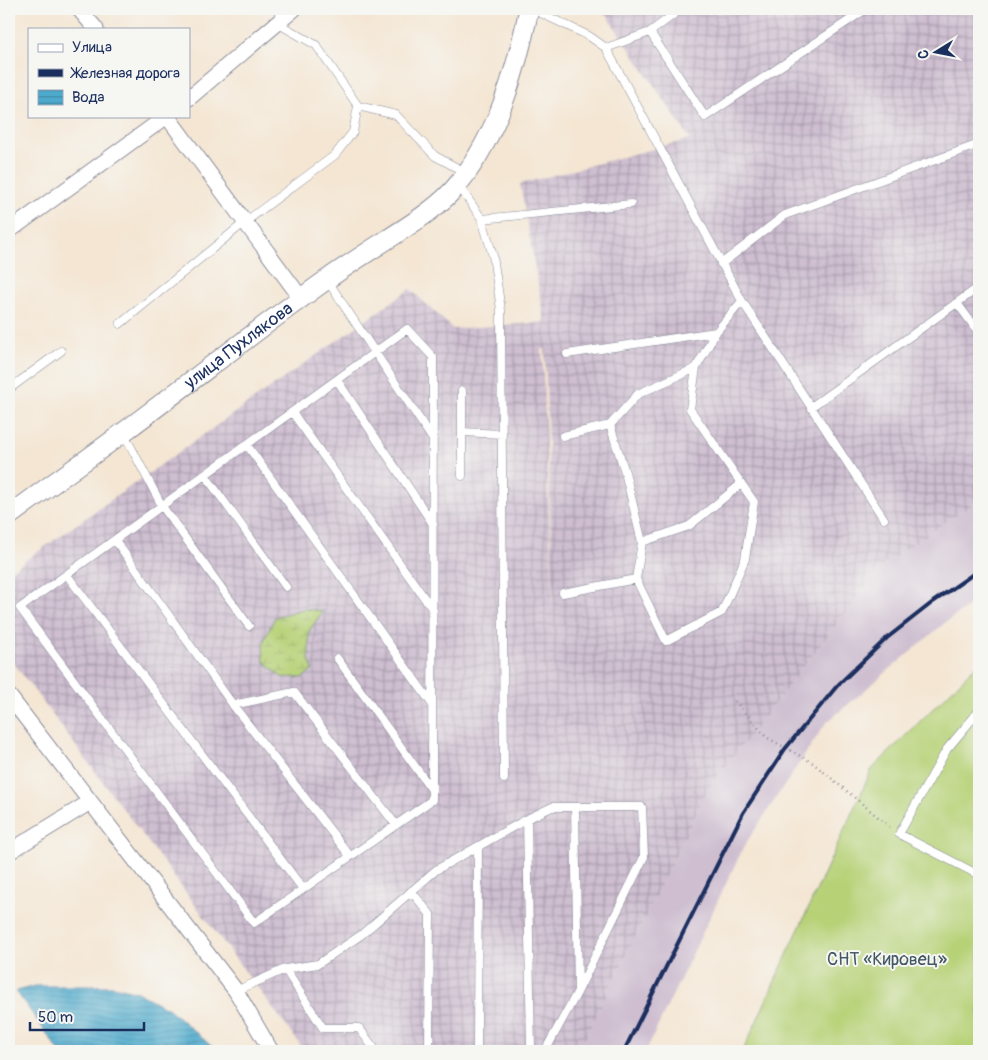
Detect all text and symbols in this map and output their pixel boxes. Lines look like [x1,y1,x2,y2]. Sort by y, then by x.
legend [28,28,190,118]
north arrow [910,28,960,78]
text: Улица [72,38,112,57]
text: С [915,48,933,60]
text: Железная дорога [70,64,180,83]
text: Вода [72,88,105,107]
street label: улица Пухлякова [179,297,298,395]
park label: СНТ «Кировец» [827,948,947,971]
scale bar [30,1000,144,1032]
text: 50 m [38,1008,73,1027]

